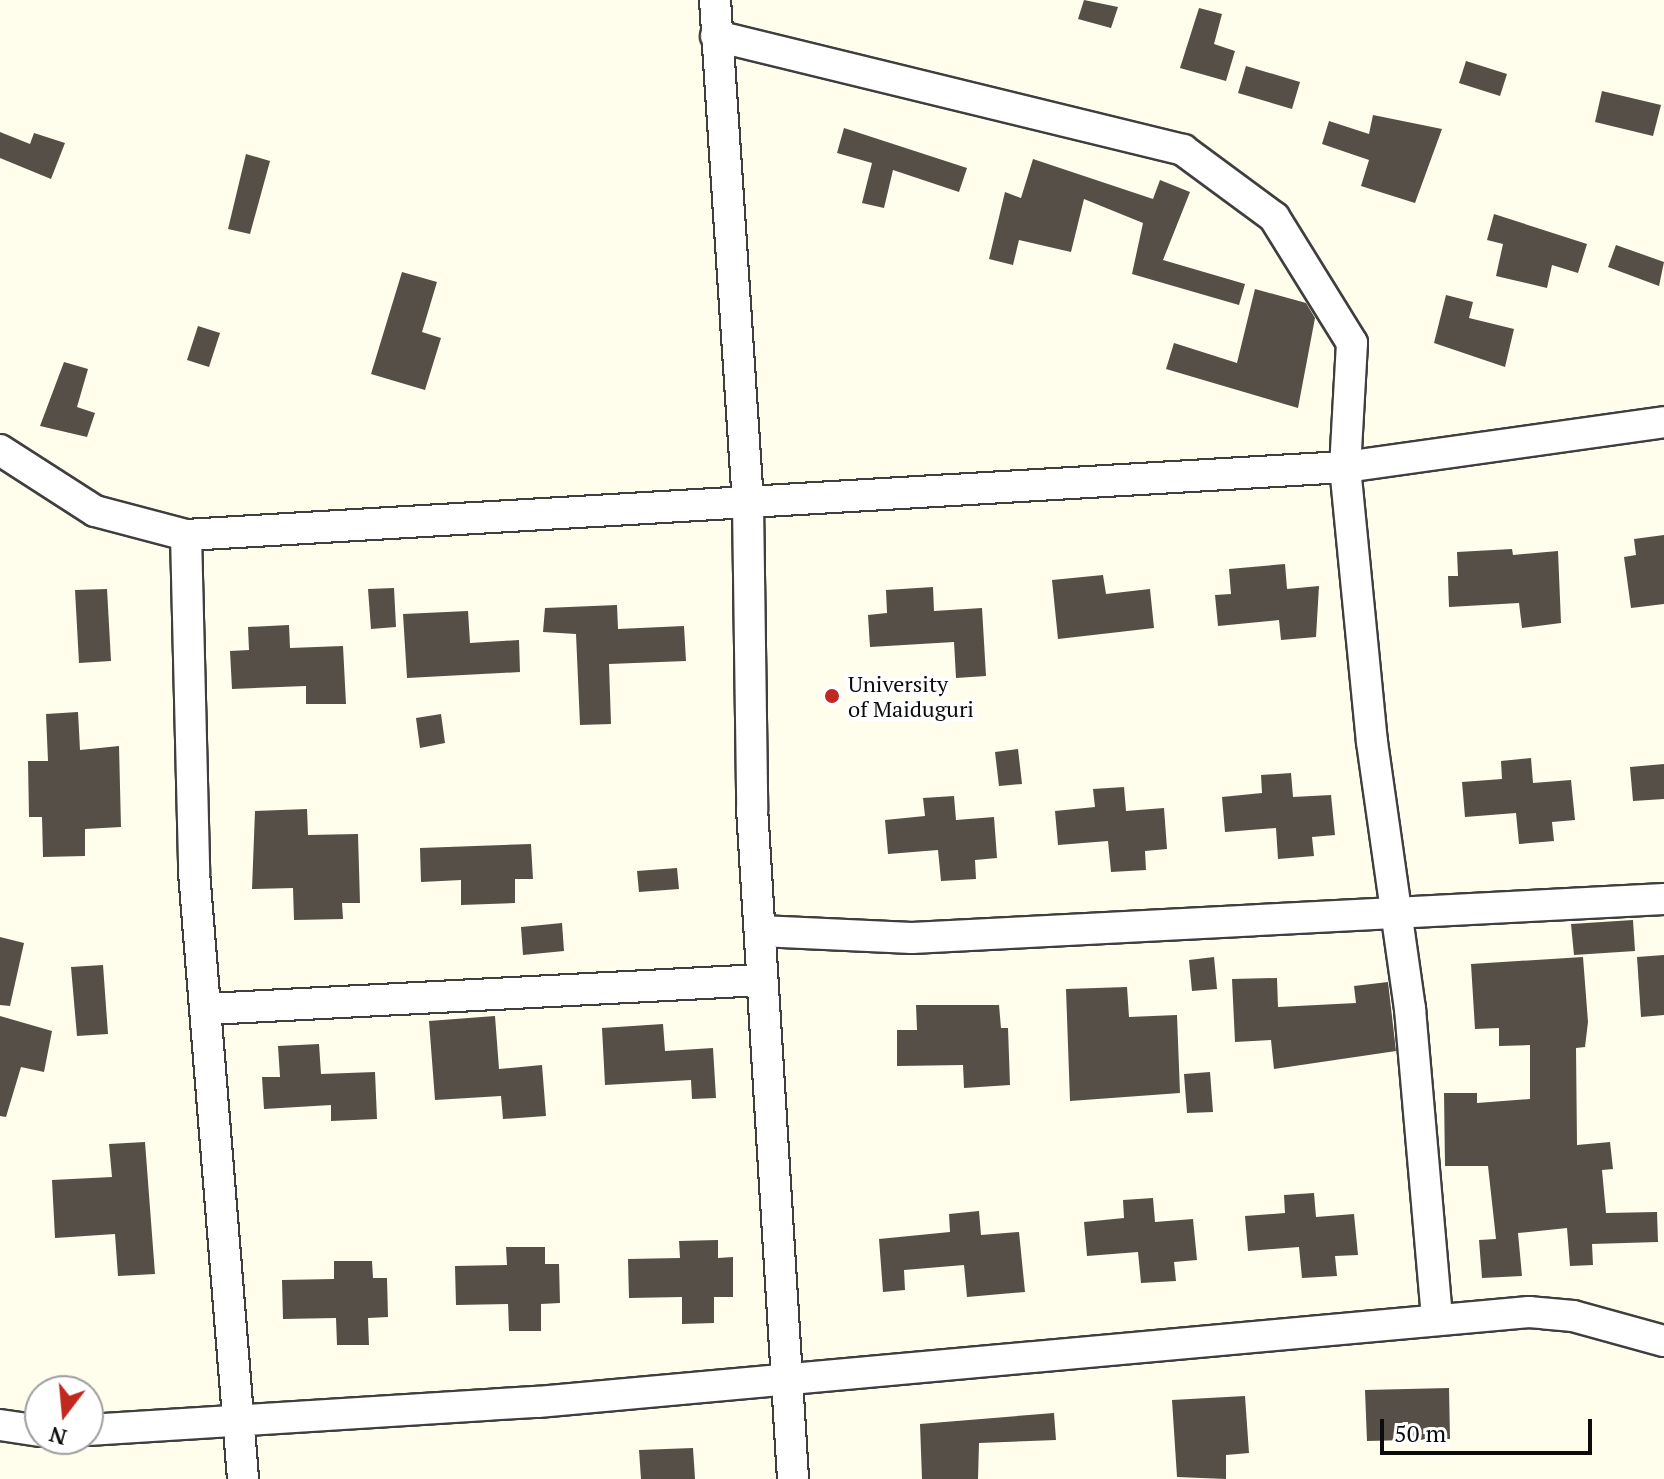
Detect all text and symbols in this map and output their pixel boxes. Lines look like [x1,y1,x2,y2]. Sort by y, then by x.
place label: University of Maiduguri [848,670,974,722]
marker: University of Maiduguri [823,687,841,705]
north arrow [24,1375,104,1455]
scale bar [1384,1403,1596,1453]
text: 50 m [1394,1417,1446,1449]
text: N [46,1420,70,1453]

